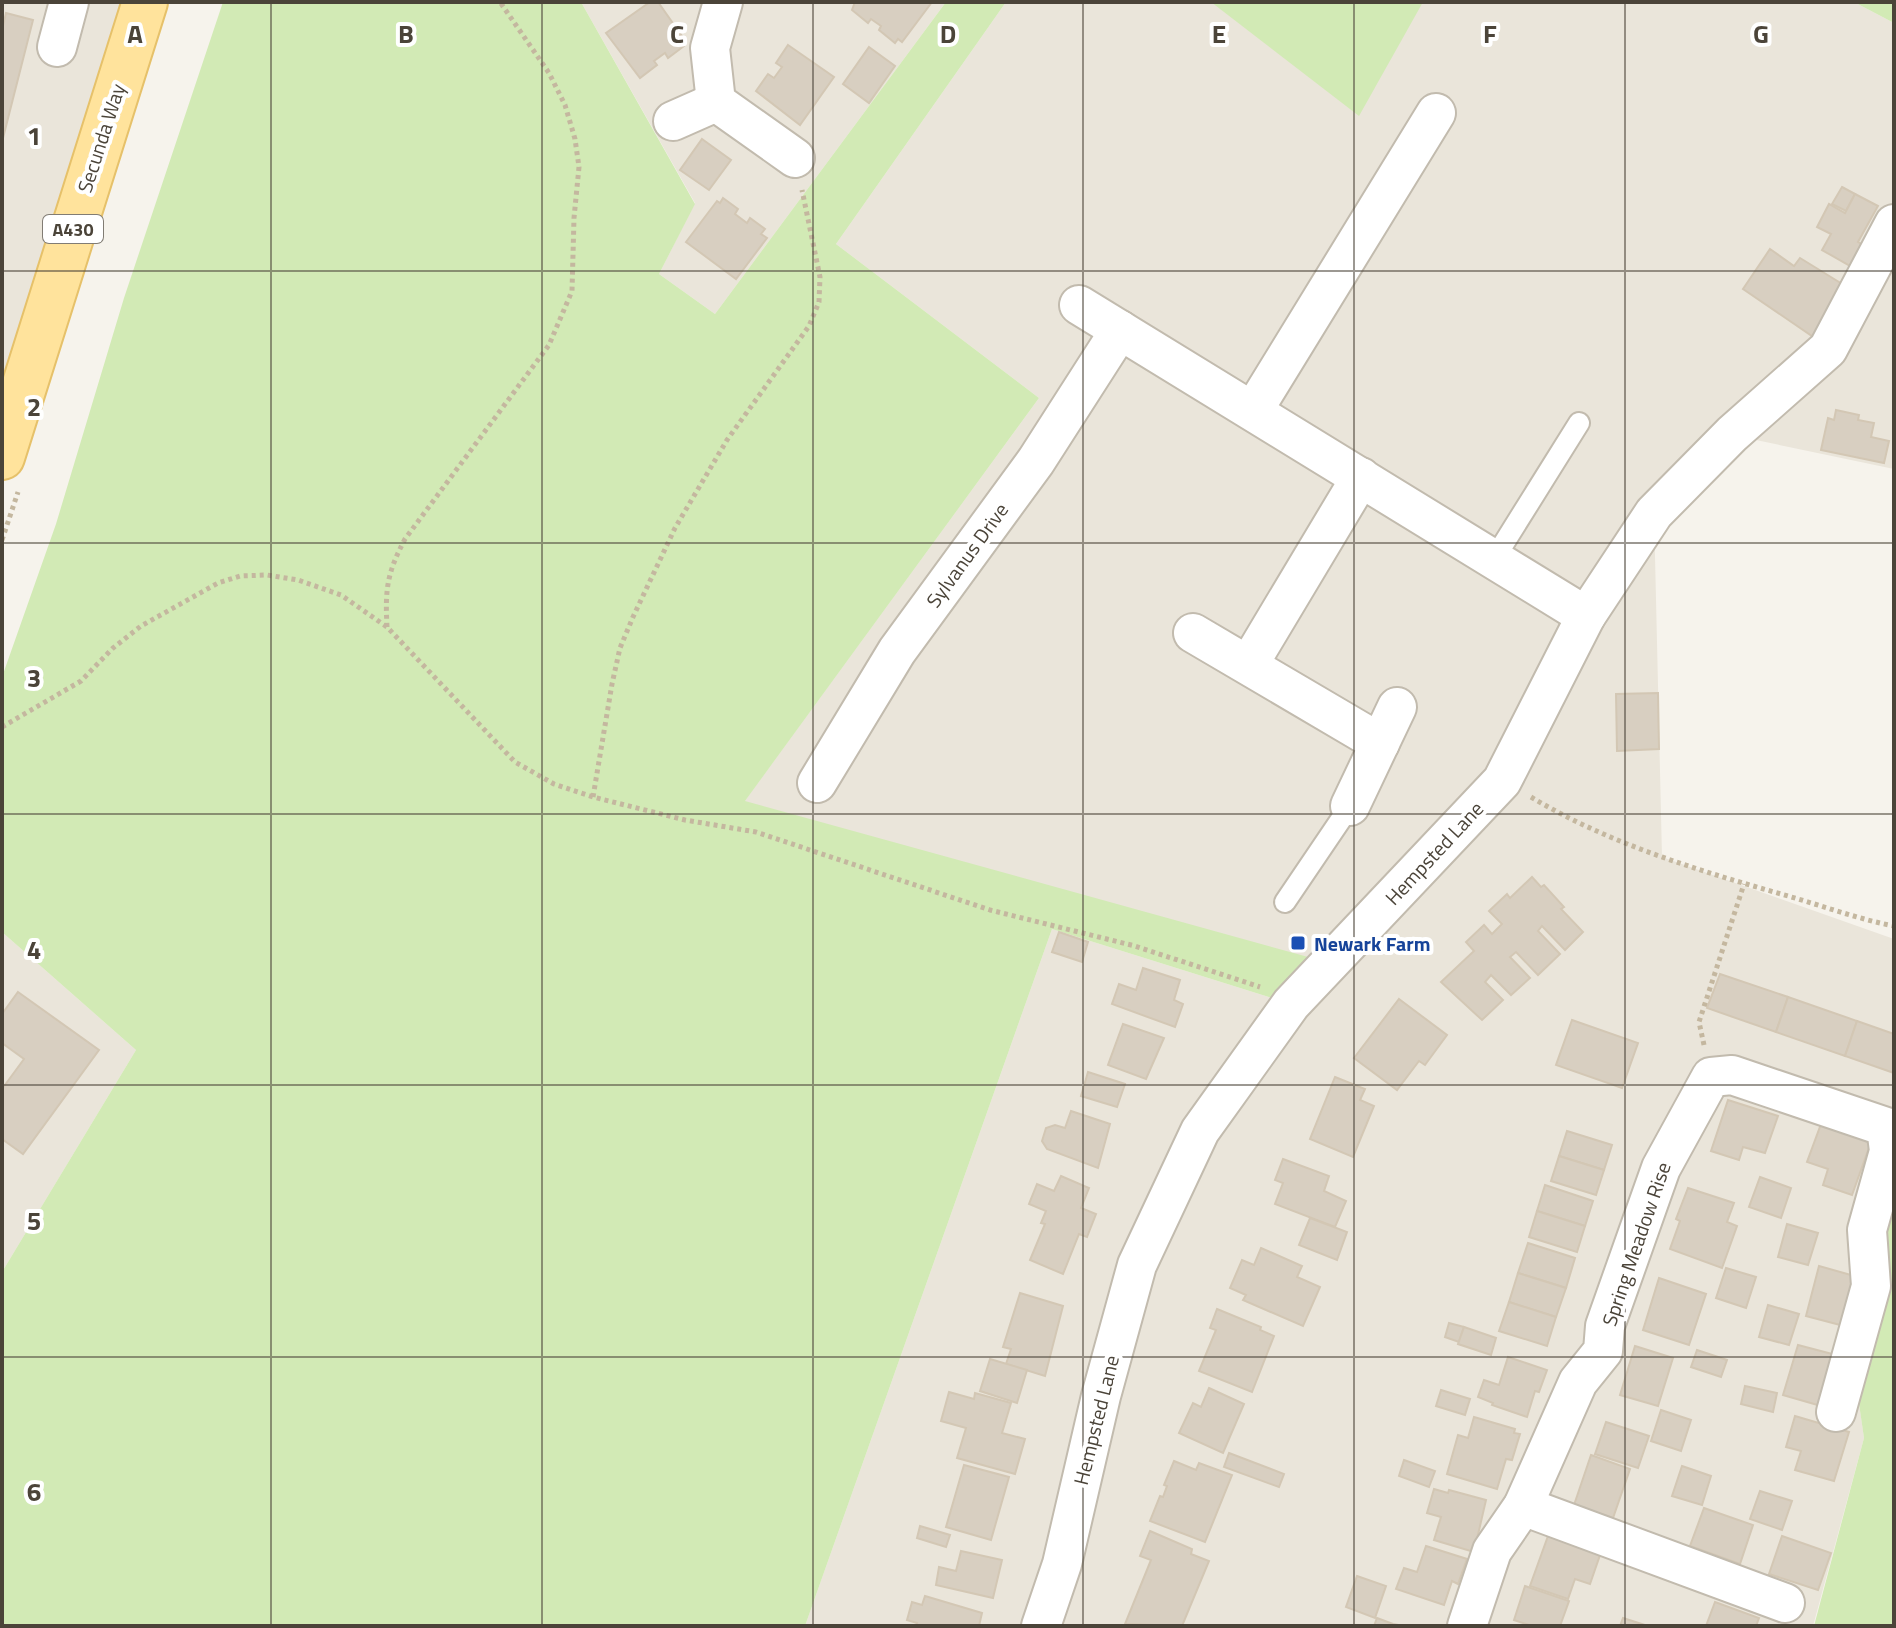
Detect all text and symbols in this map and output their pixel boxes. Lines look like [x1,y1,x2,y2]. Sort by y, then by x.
text: A [127,14,143,53]
text: B [398,14,414,53]
text: C [670,14,684,53]
text: D [940,14,956,53]
text: E [1212,14,1226,53]
text: F [1483,14,1497,53]
text: G [1753,14,1769,53]
street label: Secunda Way [69,79,133,197]
text: 1 [27,116,41,155]
road number: A430 [43,215,103,243]
text: 2 [27,387,41,426]
street label: Sylvanus Drive [918,496,1016,614]
text: 3 [27,658,41,697]
street label: Hempsted Lane [1377,794,1491,912]
place label: Newark Farm [1314,928,1430,959]
text: 4 [27,930,41,969]
marker: Newark Farm [1289,934,1307,952]
street label: Spring Meadow Rise [1593,1158,1679,1330]
text: 5 [27,1201,41,1240]
street label: Hempsted Lane [1065,1352,1127,1488]
text: 6 [27,1472,41,1511]

